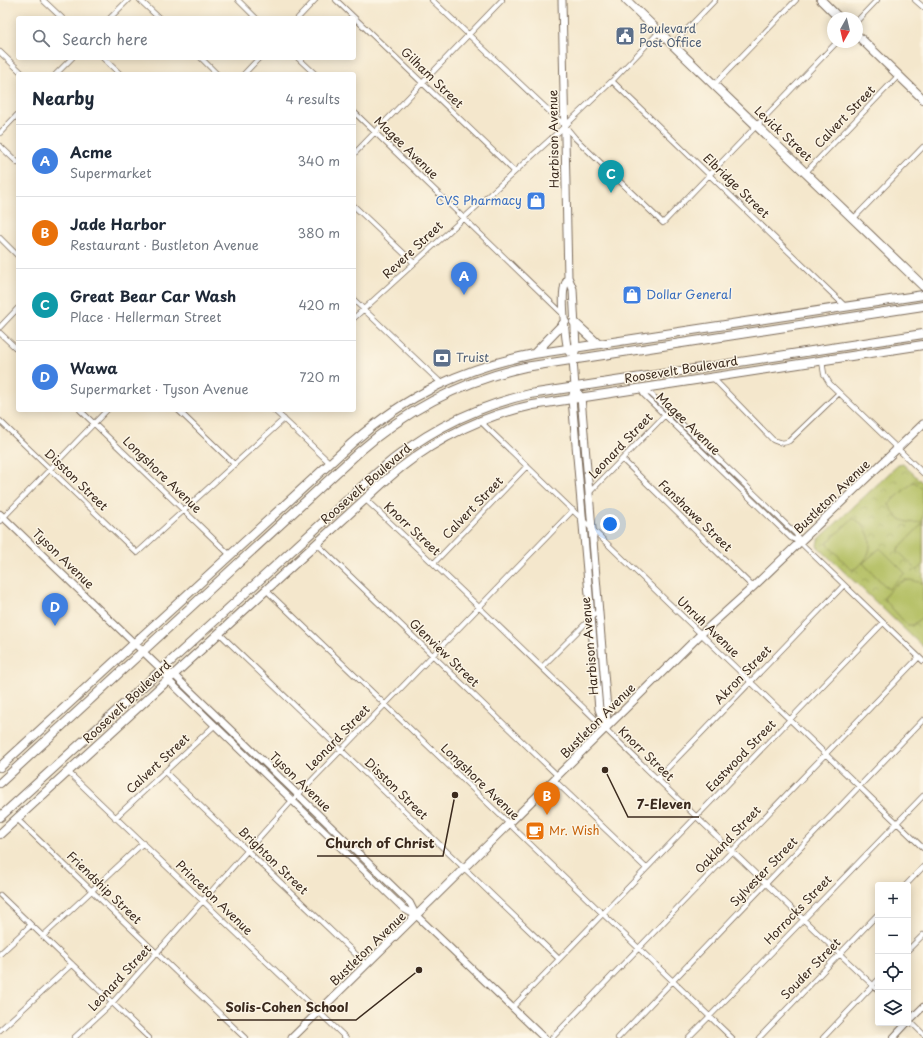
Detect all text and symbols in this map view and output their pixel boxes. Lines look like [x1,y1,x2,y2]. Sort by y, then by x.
north arrow [827,12,863,48]
search box [16,16,356,60]
place label: Boulevard Post Office [639,19,702,51]
public building icon: Boulevard Post Office [614,25,636,47]
icon: search [30,27,52,49]
text: Search here [62,27,148,50]
street label: Gilham Street [397,43,468,112]
street label: Calvert Street [810,81,879,152]
text: Nearby [32,85,94,111]
text: 4 results [286,89,340,108]
street label: Harbison Avenue [543,89,563,188]
street label: Levick Street [751,102,817,165]
street label: Magee Avenue [371,112,443,183]
text: Acme [70,140,112,163]
street label: Elbridge Street [699,149,774,222]
text: A [40,151,50,170]
text: 340 m [297,151,340,170]
pin: C [598,160,624,193]
text: Supermarket [70,163,152,182]
shop icon: CVS Pharmacy [525,190,547,212]
place label: CVS Pharmacy [435,191,522,209]
text: Jade Harbor [70,212,166,235]
street label: Revere Street [378,216,447,282]
text: B [41,223,49,242]
text: 380 m [297,223,340,242]
text: Restaurant · Bustleton Avenue [70,235,259,254]
pin: A [451,262,477,295]
text: Great Bear Car Wash [70,284,236,307]
shop icon: Dollar General [621,284,643,306]
place label: Dollar General [646,285,732,303]
text: C [40,295,50,314]
text: 420 m [298,295,340,314]
text: Place · Hellerman Street [70,307,221,326]
bank icon: Truist [431,347,453,369]
place label: Truist [456,348,489,366]
street label: Roosevelt Boulevard [623,351,740,387]
text: Wawa [70,356,118,379]
text: D [40,367,50,386]
text: 720 m [300,367,340,386]
text: Supermarket · Tyson Avenue [70,379,249,398]
street label: Magee Avenue [653,388,725,459]
street label: Leonard Street [584,408,657,482]
street label: Longshore Avenue [119,432,206,517]
street label: Roosevelt Boulevard [316,438,415,528]
street label: Disston Street [41,444,113,514]
street label: Bustleton Avenue [789,455,874,537]
street label: Calvert Street [438,472,507,543]
street label: Fanshawe Street [655,475,737,555]
street label: Knorr Street [380,497,445,559]
your location [600,514,620,534]
street label: Tyson Avenue [29,524,99,593]
street label: Unruh Avenue [673,592,744,661]
pin: D [42,593,68,626]
street label: Harbison Avenue [576,596,602,696]
street label: Glenview Street [406,614,484,691]
street label: Akron Street [710,641,775,708]
street label: Roosevelt Boulevard [78,655,175,747]
street label: Bustleton Avenue [556,678,639,762]
street label: Leonard Street [301,700,374,774]
street label: Eastwood Street [701,715,779,795]
street label: Knorr Street [615,722,679,785]
street label: Calvert Street [122,729,193,797]
street label: Longshore Avenue [437,739,524,824]
street label: Tyson Avenue [266,747,336,816]
street label: Disston Street [361,753,433,823]
pin: B [534,782,560,815]
callout: 7-Eleven [628,792,699,817]
text: 7-Eleven [637,794,691,813]
street label: Oakland Street [690,801,765,877]
cafe icon: Mr. Wish [524,820,546,842]
place label: Mr. Wish [549,821,600,839]
street label: Brighton Street [235,822,313,898]
callout: Church of Christ [317,831,443,856]
street label: Sylvester Street [725,832,801,910]
text: Church of Christ [325,833,435,852]
street label: Friendship Street [63,847,146,928]
street label: Princeton Avenue [172,856,257,939]
street label: Horrocks Street [759,870,836,948]
map controls [875,882,911,1026]
button: + [875,882,911,918]
street label: Bustleton Avenue [325,907,410,989]
button: − [875,918,911,954]
street label: Souder Street [776,933,844,1003]
street label: Leonard Street [83,940,155,1015]
button: locate [875,954,911,990]
button: layers [875,990,911,1026]
callout: Solis-Cohen School [217,995,356,1020]
text: Solis-Cohen School [225,997,349,1016]

